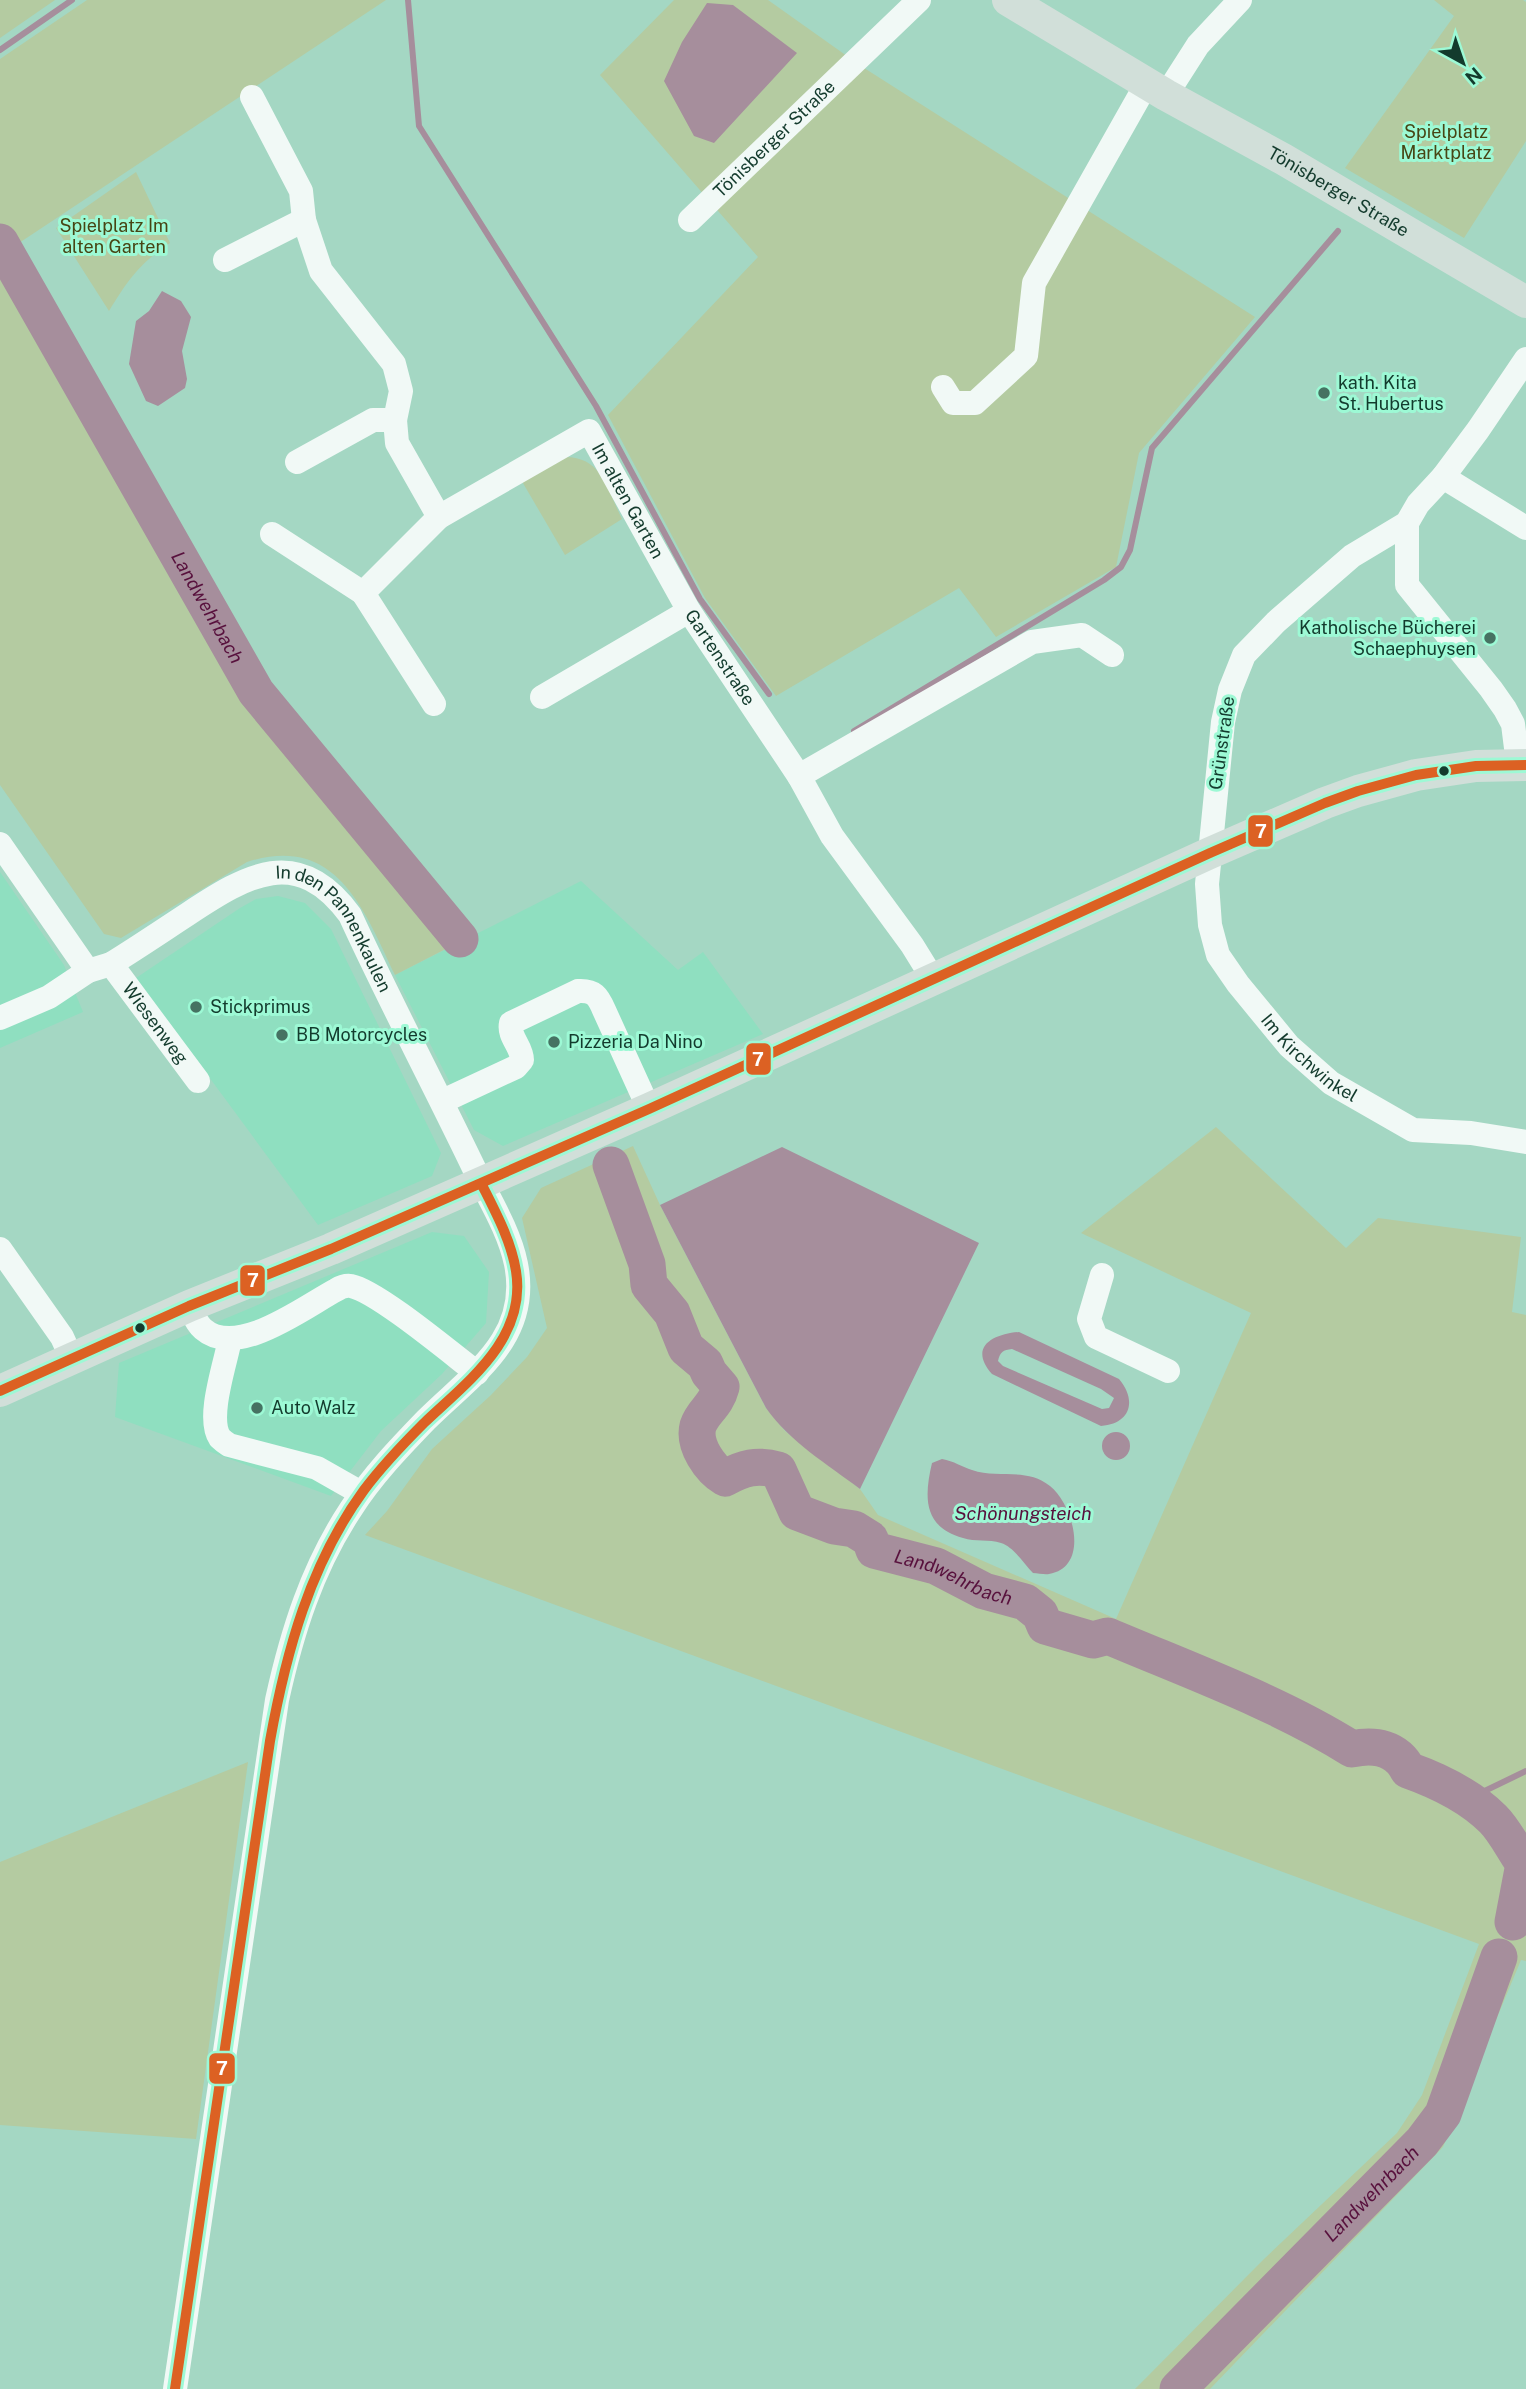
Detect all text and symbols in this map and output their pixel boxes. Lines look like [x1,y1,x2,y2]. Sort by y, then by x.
north arrow [1428,28,1498,98]
text: N [1461,63,1487,89]
street label: Tönisberger Straße [709,76,839,202]
park label: Spielplatz Marktplatz [1401,121,1492,163]
street label: Tönisberger Straße [1264,142,1413,241]
park label: Spielplatz Im alten Garten [59,215,169,257]
place label: kath. Kita St. Hubertus [1338,372,1444,414]
marker: kath. Kita St. Hubertus [1316,385,1332,401]
street label: Im alten Garten [588,439,669,562]
water label: Landwehrbach [167,547,248,667]
street label: Gartenstraße [681,605,760,709]
place label: Katholische Bücherei Schaephuysen [1299,617,1476,659]
marker: Katholische Bücherei Schaephuysen [1482,630,1498,646]
street label: Grünstraße [1205,695,1238,791]
unlabelled marker [1437,764,1451,778]
line badge: 7 [1247,814,1274,848]
text: 7 [1255,820,1267,842]
street label: In den Pannenkaulen [275,861,396,995]
street label: Wiesenweg [118,978,193,1068]
place label: Stickprimus [210,996,310,1017]
marker: Stickprimus [188,999,204,1015]
street label: Im Kirchwinkel [1257,1010,1361,1106]
place label: BB Motorcycles [296,1024,427,1045]
marker: BB Motorcycles [274,1027,290,1043]
place label: Pizzeria Da Nino [568,1031,703,1052]
marker: Pizzeria Da Nino [546,1034,562,1050]
line badge: 7 [745,1042,772,1076]
text: 7 [752,1048,764,1070]
line badge: 7 [239,1264,266,1297]
text: 7 [247,1269,259,1291]
unlabelled marker [133,1321,147,1335]
place label: Auto Walz [271,1397,355,1418]
marker: Auto Walz [249,1400,265,1416]
water label: Schönungsteich [954,1502,1092,1524]
water label: Landwehrbach [892,1545,1015,1609]
line badge: 7 [208,2052,236,2085]
text: 7 [216,2057,228,2079]
water label: Landwehrbach [1319,2141,1423,2246]

